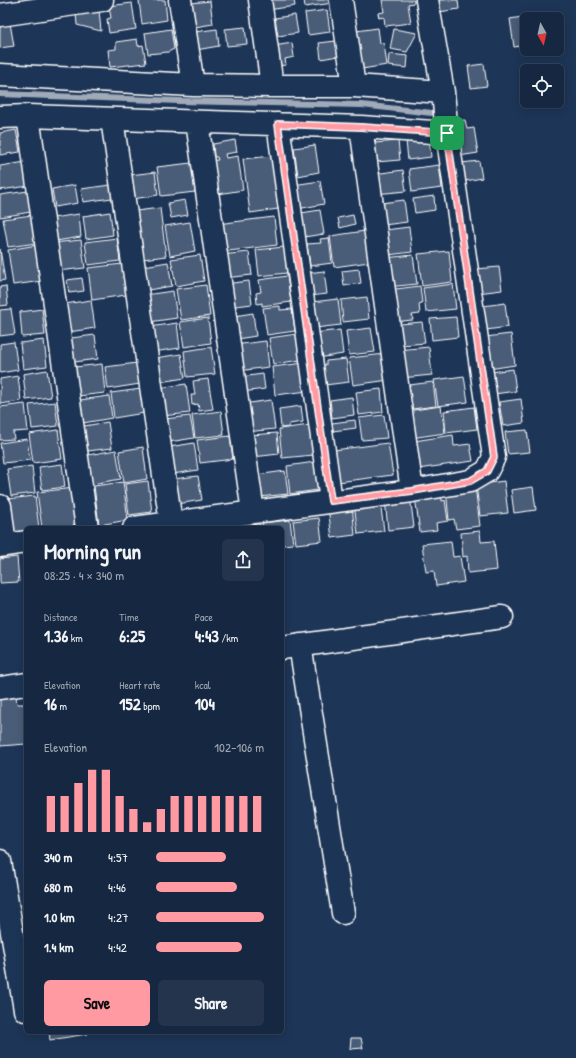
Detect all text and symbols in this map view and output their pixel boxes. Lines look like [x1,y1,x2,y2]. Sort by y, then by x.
north arrow [520,12,564,56]
map controls [520,12,564,108]
button: locate [520,64,564,108]
pin [430,116,464,150]
icon: arrive [436,122,458,144]
text: Morning run [44,536,141,566]
button: share [222,539,264,581]
text: 08:25 · 4 × 340 m [44,566,124,584]
text: Distance [44,610,78,624]
text: Time [119,610,139,624]
text: Pace [195,610,213,624]
text: 1.36 [44,624,68,647]
text: 6:25 [119,624,145,647]
text: 4:43 [195,624,219,647]
text: km [68,631,83,645]
text: /km [219,631,238,645]
text: Elevation [44,678,81,692]
text: Heart rate [119,678,160,692]
text: kcal [195,678,211,692]
text: 16 [44,692,57,715]
text: 152 [119,692,141,715]
text: 104 [195,692,215,715]
text: m [57,699,67,713]
text: bpm [141,699,160,713]
text: Elevation [44,738,87,756]
text: 102–106 m [214,738,264,756]
text: 340 m [44,848,72,866]
text: 4:57 [108,848,128,866]
text: 680 m [44,878,72,896]
text: 4:46 [108,878,126,896]
text: 1.0 km [44,908,75,926]
text: 4:27 [108,908,128,926]
text: 1.4 km [44,938,74,956]
text: 4:42 [108,938,127,956]
button: Save [44,980,150,1026]
button: Share [158,980,264,1026]

